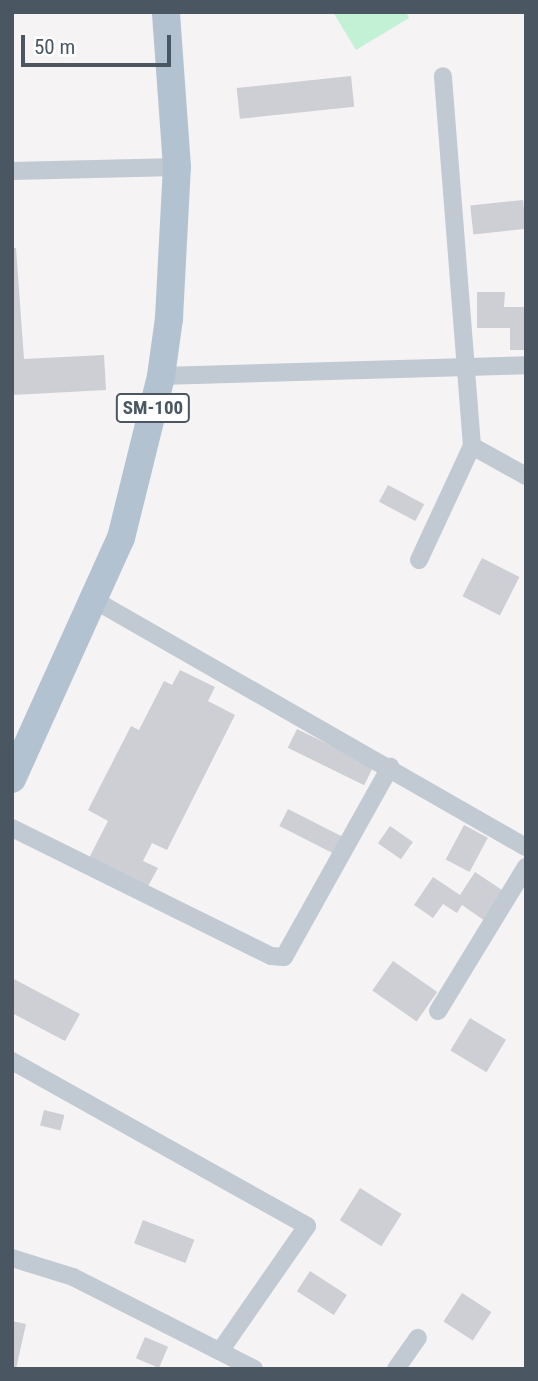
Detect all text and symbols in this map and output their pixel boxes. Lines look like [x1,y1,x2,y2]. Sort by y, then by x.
scale bar [24,21,175,65]
text: 50 m [34,35,75,59]
road number: SM-100 [114,392,192,424]

